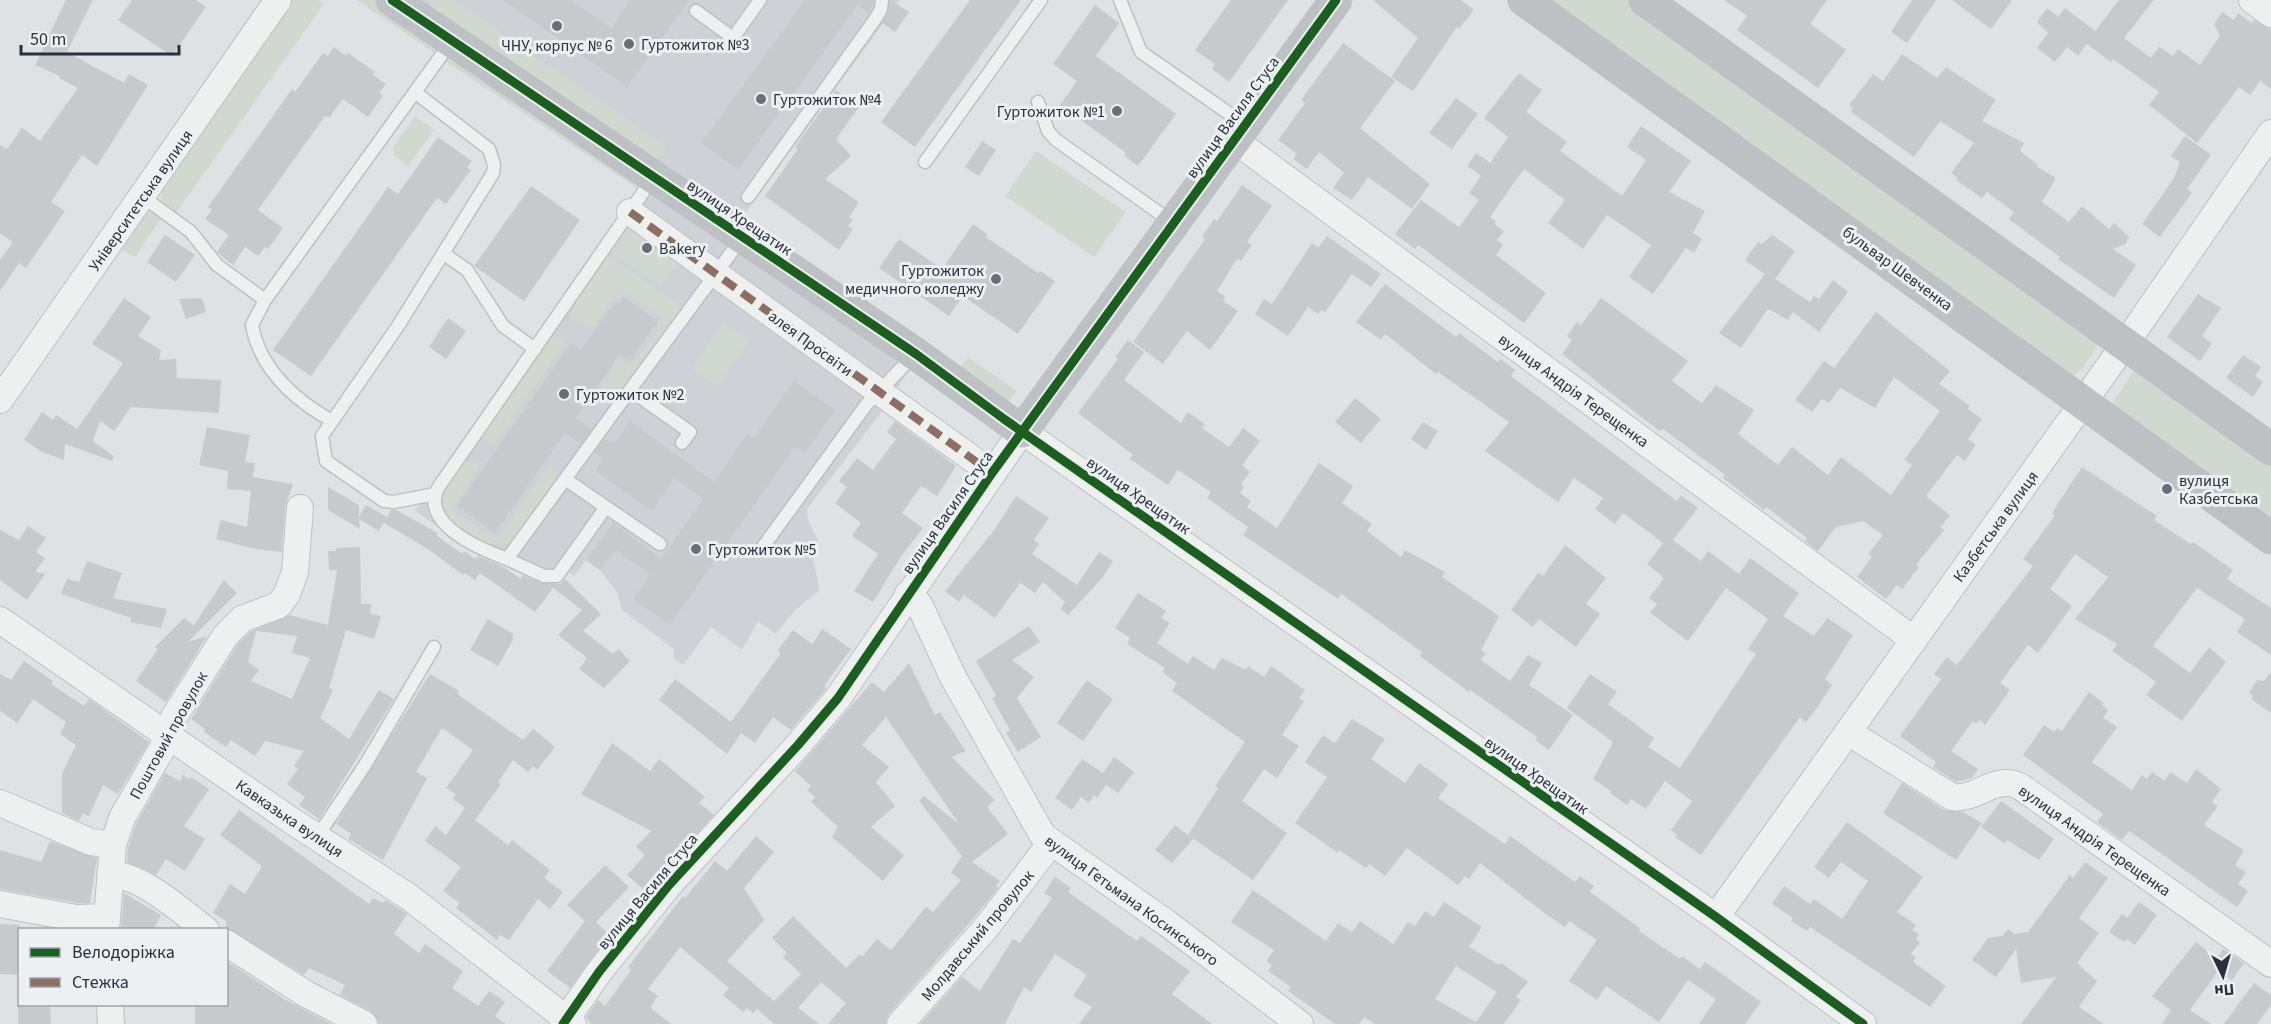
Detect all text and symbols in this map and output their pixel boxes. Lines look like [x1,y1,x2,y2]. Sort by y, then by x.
scale bar [21,18,178,56]
marker: ЧНУ, корпус № 6 [550,19,564,33]
text: 50 m [30,27,66,52]
place label: Гуртожиток №3 [641,34,749,56]
place label: ЧНУ, корпус № 6 [501,35,613,57]
marker: Гуртожиток №3 [622,37,636,51]
street label: вулиця Василя Стуса [1181,52,1285,183]
place label: Гуртожиток №4 [773,89,881,111]
marker: Гуртожиток №4 [754,92,768,106]
place label: Гуртожиток №1 [997,101,1105,123]
marker: Гуртожиток №1 [1110,104,1124,118]
street label: Університетська вулиця [84,125,198,276]
street label: вулиця Хрещатик [682,174,797,261]
street label: бульвар Шевченка [1838,221,1957,316]
place label: Bakery [659,238,706,260]
marker: Bakery [640,241,654,255]
place label: Гуртожиток медичного коледжу [845,260,985,300]
marker: Гуртожиток медичного коледжу [989,272,1003,286]
street label: алея Просвіти [764,306,857,382]
street label: вулиця Андрія Терещенка [1494,329,1653,453]
place label: Гуртожиток №2 [576,384,684,406]
marker: Гуртожиток №2 [557,387,571,401]
street label: вулиця Василя Стуса [897,447,999,579]
street label: вулиця Хрещатик [1082,452,1195,540]
street label: Казбетська вулиця [1948,466,2044,587]
place label: вулиця Казбетська [2179,470,2258,510]
marker: вулиця Казбетська [2160,482,2174,496]
place label: Гуртожиток №5 [708,539,816,561]
marker: Гуртожиток №5 [689,542,703,556]
street label: Поштовий провулок [125,667,213,803]
street label: вулиця Хрещатик [1480,732,1593,820]
street label: Кавказька вулиця [231,775,348,863]
street label: вулиця Андрія Терещенка [2014,780,2175,902]
street label: вулиця Василя Стуса [592,829,703,955]
street label: вулиця Гетьмана Косинського [1040,830,1223,971]
street label: Молдавський провулок [916,865,1039,1006]
legend [18,928,228,1006]
text: Велодоріжка [72,940,175,965]
north arrow [2193,946,2253,1006]
text: Стежка [72,970,129,995]
text: Пн [2213,978,2235,1002]

